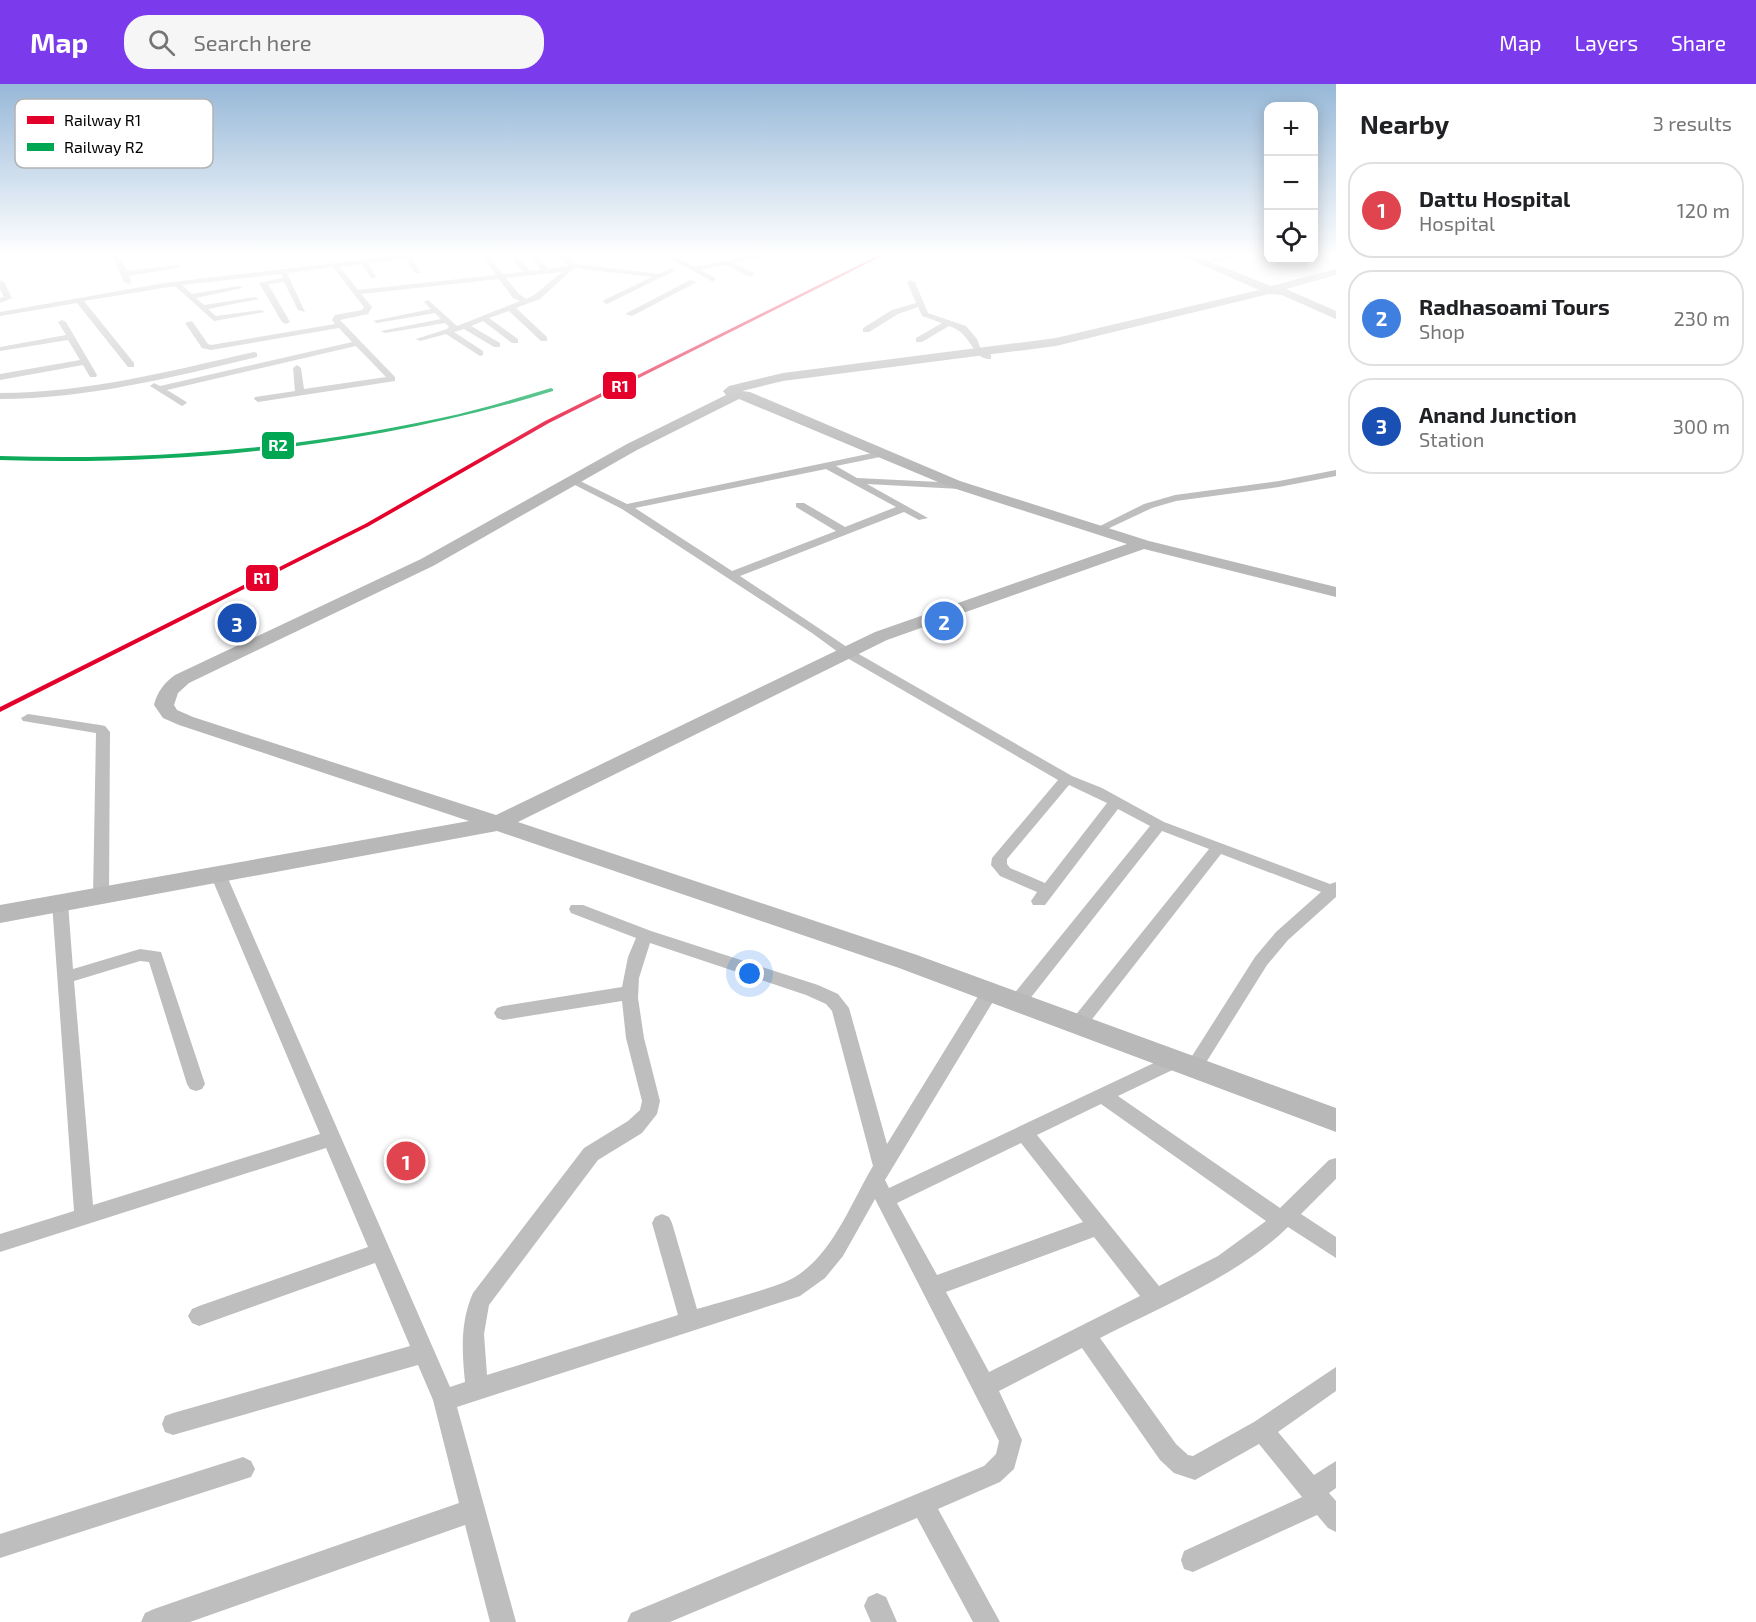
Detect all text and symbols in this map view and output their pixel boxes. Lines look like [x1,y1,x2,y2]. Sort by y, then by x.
search box [124,15,544,69]
text: Map [30,25,88,59]
icon: search [145,26,178,59]
text: Search here [193,29,312,55]
text: Map [1499,30,1541,55]
text: Layers [1574,30,1638,55]
text: Share [1671,30,1726,55]
legend [15,99,213,168]
map controls [1264,102,1318,264]
button: + [1264,102,1318,156]
text: Nearby [1360,108,1449,139]
text: Railway R1 [64,110,141,129]
text: 3 results [1653,111,1732,135]
text: Railway R2 [64,137,144,156]
button: − [1264,156,1318,210]
text: Dattu Hospital [1419,185,1570,211]
text: 1 [1377,198,1386,222]
text: 120 m [1677,198,1730,222]
button: locate [1264,210,1318,264]
text: Hospital [1419,211,1495,235]
text: Radhasoami Tours [1419,293,1610,319]
text: 2 [1376,306,1387,330]
text: 230 m [1674,306,1730,330]
text: Shop [1419,319,1465,343]
line badge: R1 [602,371,637,400]
text: R1 [611,376,629,395]
text: Anand Junction [1419,401,1577,427]
text: 3 [1376,414,1387,438]
text: 300 m [1673,414,1730,438]
text: Station [1419,427,1484,451]
line badge: R2 [261,431,295,460]
text: R2 [268,435,288,454]
line badge: R1 [245,564,279,592]
text: R1 [253,568,271,587]
pin: 2 [924,598,964,644]
pin: 3 [218,600,256,646]
your location [735,959,764,988]
pin: 1 [386,1138,426,1184]

